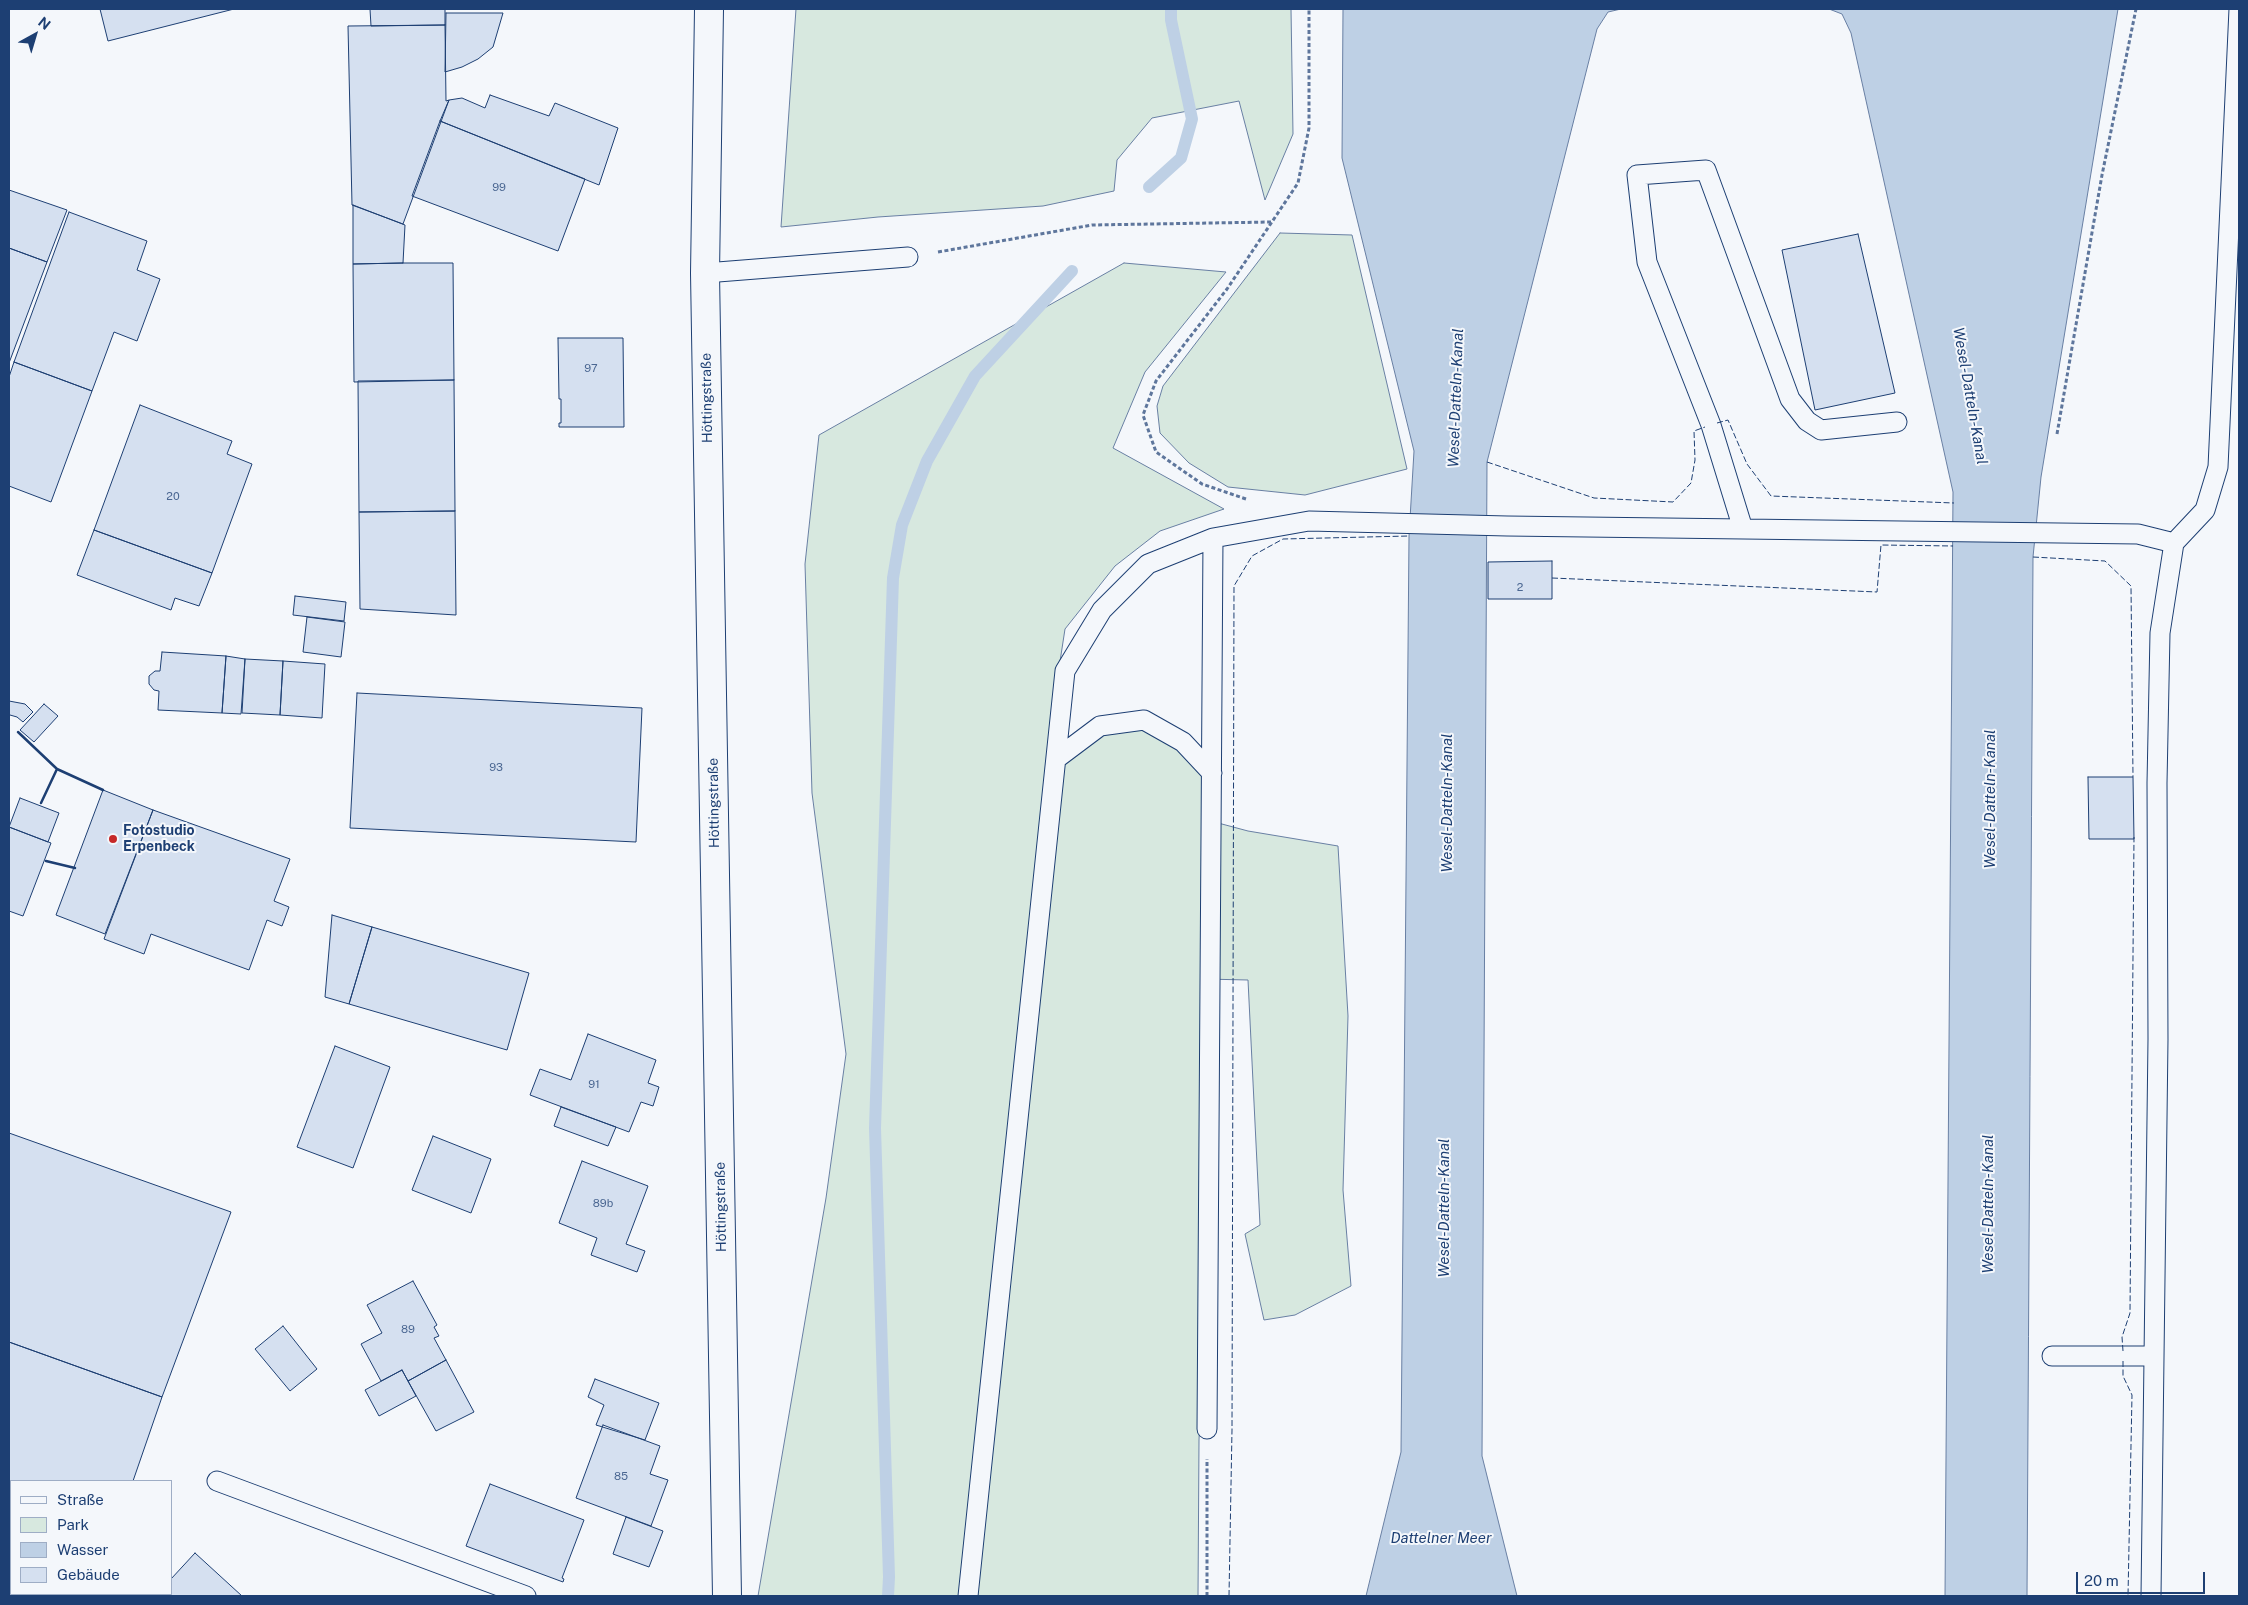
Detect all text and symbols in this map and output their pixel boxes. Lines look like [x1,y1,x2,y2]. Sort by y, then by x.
north arrow [10,10,60,60]
text: N [35,14,54,33]
house number: 99 [492,181,506,195]
water label: Wesel-Datteln-Kanal [1949,326,1991,466]
water label: Wesel-Datteln-Kanal [1445,328,1467,468]
street label: Höttingstraße [698,353,716,443]
house number: 97 [584,362,598,376]
house number: 20 [166,490,180,504]
house number: 2 [1517,581,1523,595]
water label: Wesel-Datteln-Kanal [1981,729,1999,869]
water label: Wesel-Datteln-Kanal [1438,733,1456,873]
street label: Höttingstraße [705,758,723,848]
house number: 93 [489,761,503,775]
place label: Fotostudio Erpenbeck [123,823,195,856]
marker: Fotostudio Erpenbeck [107,833,119,845]
house number: 91 [588,1078,600,1092]
water label: Wesel-Datteln-Kanal [1979,1134,1997,1274]
water label: Wesel-Datteln-Kanal [1435,1138,1453,1278]
street label: Höttingstraße [712,1162,730,1252]
house number: 89b [593,1197,613,1211]
house number: 89 [401,1323,415,1337]
house number: 85 [614,1470,628,1484]
legend [10,1480,172,1595]
text: Straße [57,1491,104,1508]
text: Park [57,1516,89,1533]
water label: Dattelner Meer [1390,1529,1492,1547]
text: Wasser [57,1541,108,1558]
scale bar [2078,1562,2207,1594]
text: Gebäude [57,1566,120,1583]
text: 20 m [2084,1572,2119,1589]

